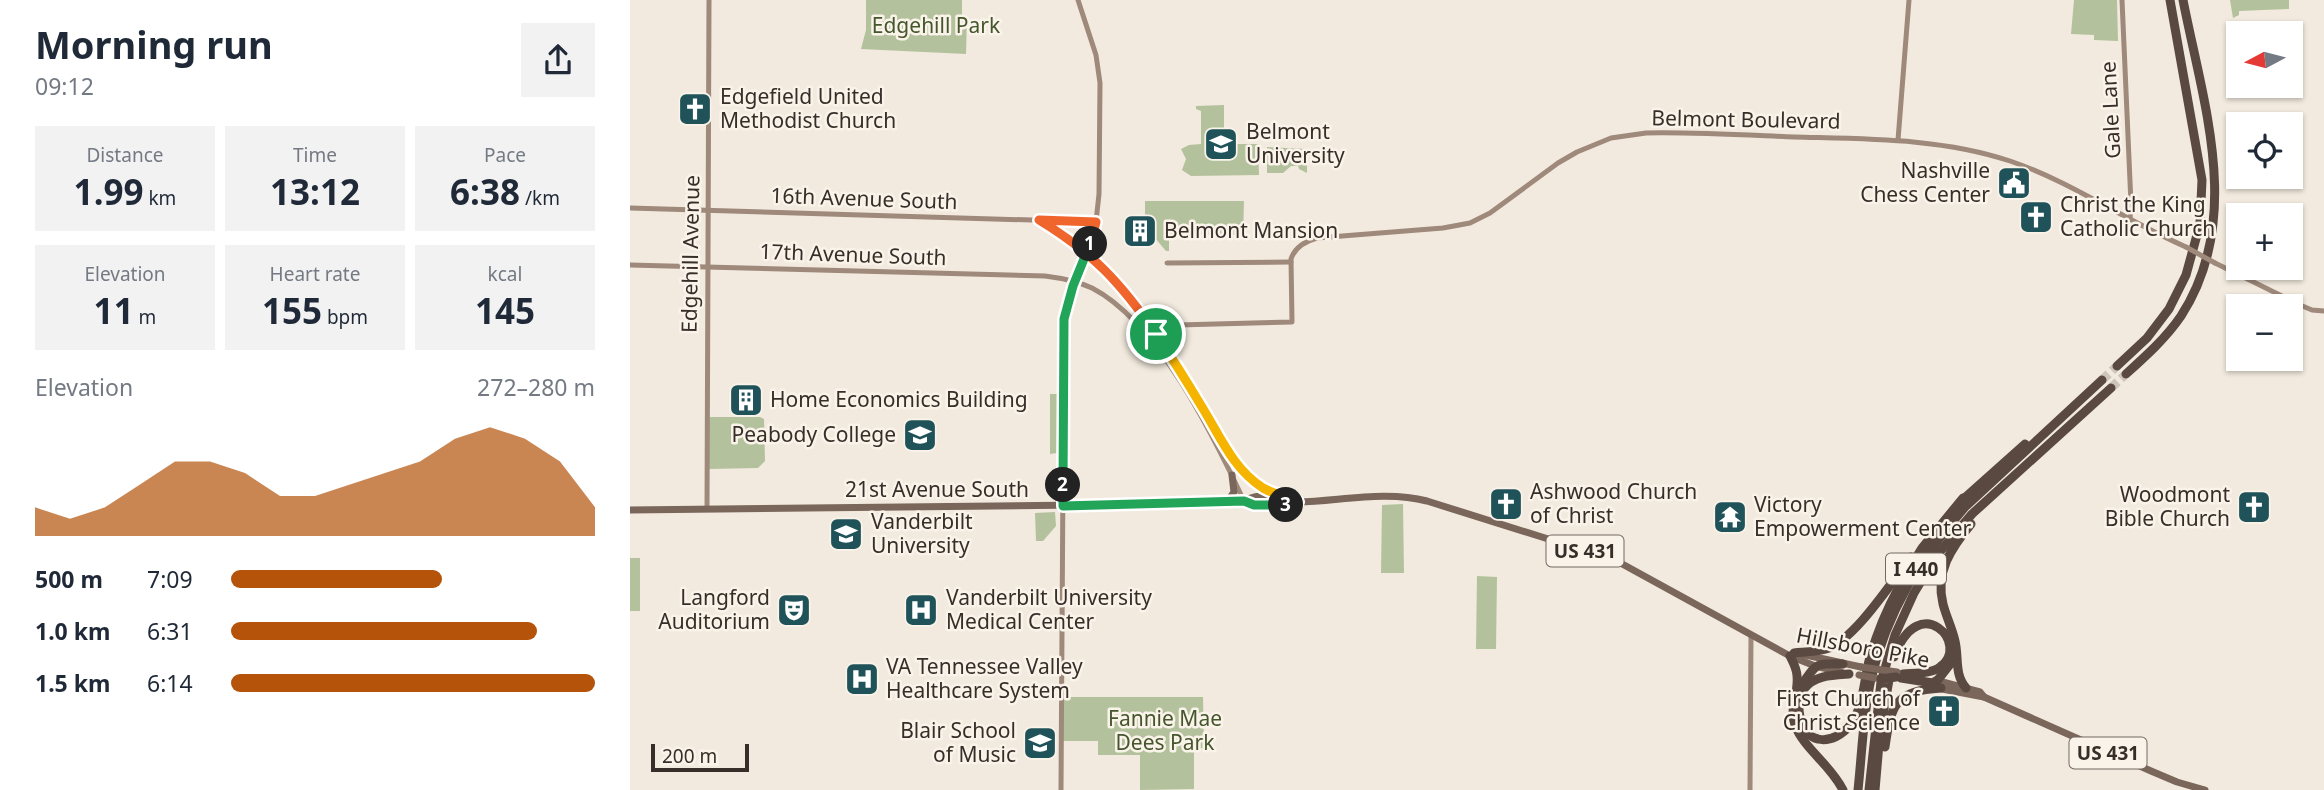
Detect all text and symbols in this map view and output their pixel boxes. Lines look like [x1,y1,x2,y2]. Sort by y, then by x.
park label: Edgehill Park [872,11,1001,39]
text: Morning run [35,18,273,70]
north arrow [2226,21,2303,98]
map controls [2226,21,2303,371]
button: share [521,23,595,97]
street label: Gale Lane [2093,61,2127,159]
text: 09:12 [35,70,94,102]
place label: Edgefield United Methodist Church [720,82,896,134]
church icon: Edgefield United Methodist Church [676,90,714,128]
street label: Belmont Boulevard [1651,103,1841,135]
button: locate [2226,112,2303,189]
place label: Belmont University [1246,117,1345,169]
school or university icon: Belmont University [1202,125,1240,163]
text: Distance [87,142,163,168]
text: Time [293,142,337,168]
text: Pace [484,142,526,168]
place label: Nashville Chess Center [1860,156,1990,208]
public building icon: Nashville Chess Center [1995,164,2033,202]
text: 1.99 [74,168,144,215]
text: 13:12 [270,168,360,215]
text: 6:38 [450,168,520,215]
street label: Edgehill Avenue [675,175,705,333]
street label: 16th Avenue South [770,181,958,215]
text: km [144,185,176,211]
text: /km [520,185,560,211]
place label: Christ the King Catholic Church [2060,190,2215,242]
church icon: Christ the King Catholic Church [2017,198,2055,236]
button: + [2226,203,2303,280]
building icon: Belmont Mansion [1121,212,1159,250]
place label: Belmont Mansion [1164,216,1338,244]
pin: 1 [1072,226,1107,262]
text: 1 [1084,230,1095,256]
street label: 17th Avenue South [759,237,947,271]
text: Elevation [84,261,166,287]
text: Heart rate [270,261,360,287]
text: kcal [488,261,522,287]
text: 11 [94,287,134,334]
text: 155 [262,287,322,334]
text: 145 [475,287,535,334]
button: − [2226,294,2303,371]
text: m [134,304,156,330]
text: bpm [322,304,368,330]
pin [1126,304,1186,364]
icon: arrive [1137,315,1175,353]
text: Elevation [35,371,133,403]
text: 272–280 m [477,371,595,403]
building icon: Home Economics Building [727,381,765,419]
place label: Home Economics Building [770,385,1028,413]
school or university icon: Peabody College [901,416,939,454]
place label: Peabody College [732,420,896,448]
pin: 2 [1046,468,1080,503]
text: 2 [1057,471,1068,497]
street label: 21st Avenue South [845,475,1029,503]
place label: Ashwood Church of Christ [1530,477,1697,529]
place label: Woodmont Bible Church [2105,480,2230,532]
church icon: Ashwood Church of Christ [1487,485,1525,523]
pin: 3 [1268,488,1304,522]
church icon: Woodmont Bible Church [2235,488,2273,526]
place label: Victory Empowerment Center [1754,490,1972,542]
text: 3 [1280,491,1291,517]
temple icon: Victory Empowerment Center [1711,498,1749,536]
place label: Vanderbilt University [871,507,973,559]
school or university icon: Vanderbilt University [827,515,865,553]
road number: US 431 [1546,536,1623,566]
road number: I 440 [1886,554,1946,584]
text: 500 m [35,563,103,595]
text: 7:09 [147,563,193,595]
place label: Langford Auditorium [658,583,770,635]
place label: Vanderbilt University Medical Center [946,583,1152,635]
theatre icon: Langford Auditorium [775,591,813,629]
hospital icon: Vanderbilt University Medical Center [902,591,940,629]
text: 1.0 km [35,615,110,647]
text: 6:31 [147,615,193,647]
street label: Hillsboro Pike [1794,620,1932,674]
place label: VA Tennessee Valley Healthcare System [886,652,1083,704]
hospital icon: VA Tennessee Valley Healthcare System [843,660,881,698]
text: 1.5 km [35,667,110,699]
text: 6:14 [147,667,193,699]
place label: First Church of Christ Science [1776,684,1922,736]
church icon: First Church of Christ Science [1925,692,1963,730]
park label: Fannie Mae Dees Park [1108,704,1222,756]
place label: Blair School of Music [900,716,1016,768]
school or university icon: Blair School of Music [1021,724,1059,762]
road number: US 431 [2070,738,2146,768]
scale bar [651,741,749,773]
text: 200 m [662,743,717,769]

